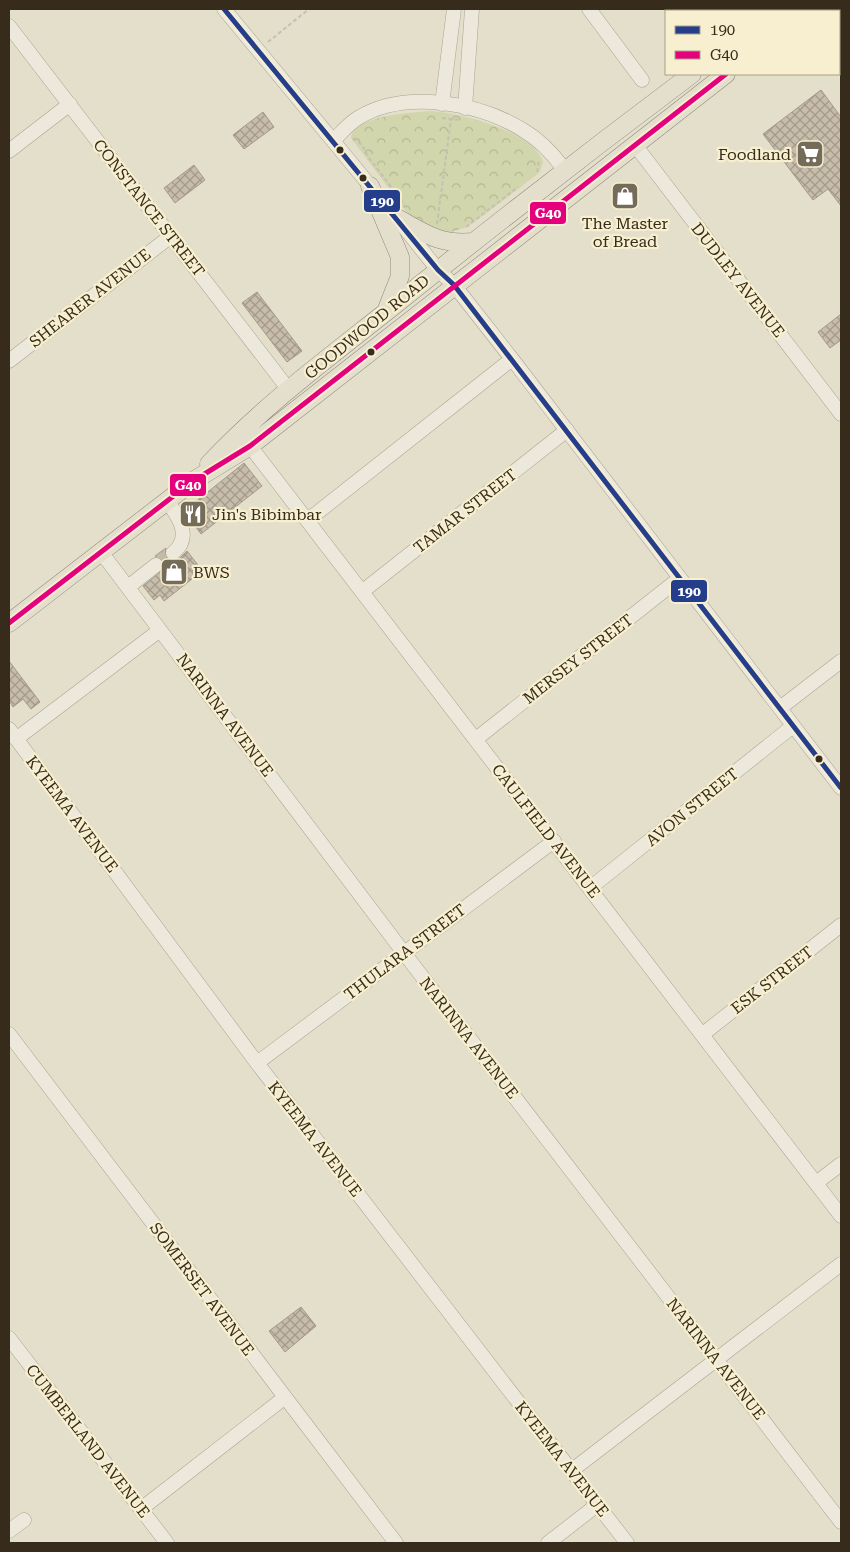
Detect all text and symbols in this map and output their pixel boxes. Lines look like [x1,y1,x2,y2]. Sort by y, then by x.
legend [665,10,840,75]
text: 190 [710,21,735,39]
text: G40 [710,46,738,64]
street label: CONSTANCE STREET [89,135,209,281]
supermarket icon: Foodland [795,139,825,169]
unlabelled marker [335,145,345,155]
place label: Foodland [718,145,791,164]
unlabelled marker [358,173,368,183]
shop icon: The Master of Bread [610,181,640,211]
line badge: 190 [363,189,401,213]
text: 190 [370,193,394,209]
line badge: G40 [529,201,567,225]
text: G40 [535,205,561,221]
place label: The Master of Bread [582,214,669,251]
street label: DUDLEY AVENUE [687,219,789,341]
street label: SHEARER AVENUE [25,245,155,351]
street label: GOODWOOD ROAD [301,271,433,383]
unlabelled marker [366,347,376,357]
street label: TAMAR STREET [410,465,521,557]
line badge: G40 [169,473,207,497]
text: G40 [175,477,201,493]
restaurant icon: Jin's Bibimbar [178,499,208,529]
place label: Jin's Bibimbar [212,505,322,524]
shop icon: BWS [159,557,189,587]
place label: BWS [193,563,230,582]
line badge: 190 [670,579,708,603]
text: 190 [677,583,701,599]
street label: MERSEY STREET [519,610,637,708]
street label: NARINNA AVENUE [173,650,277,780]
street label: KYEEMA AVENUE [22,752,122,876]
unlabelled marker [814,754,824,764]
street label: CAULFIELD AVENUE [488,760,604,902]
street label: AVON STREET [642,764,742,850]
street label: THULARA STREET [340,900,470,1004]
street label: ESK STREET [727,942,817,1018]
street label: NARINNA AVENUE [416,973,522,1103]
street label: KYEEMA AVENUE [264,1078,366,1200]
street label: SOMERSET AVENUE [146,1219,258,1359]
street label: NARINNA AVENUE [663,1294,769,1424]
street label: CUMBERLAND AVENUE [22,1360,154,1522]
street label: KYEEMA AVENUE [511,1398,613,1520]

